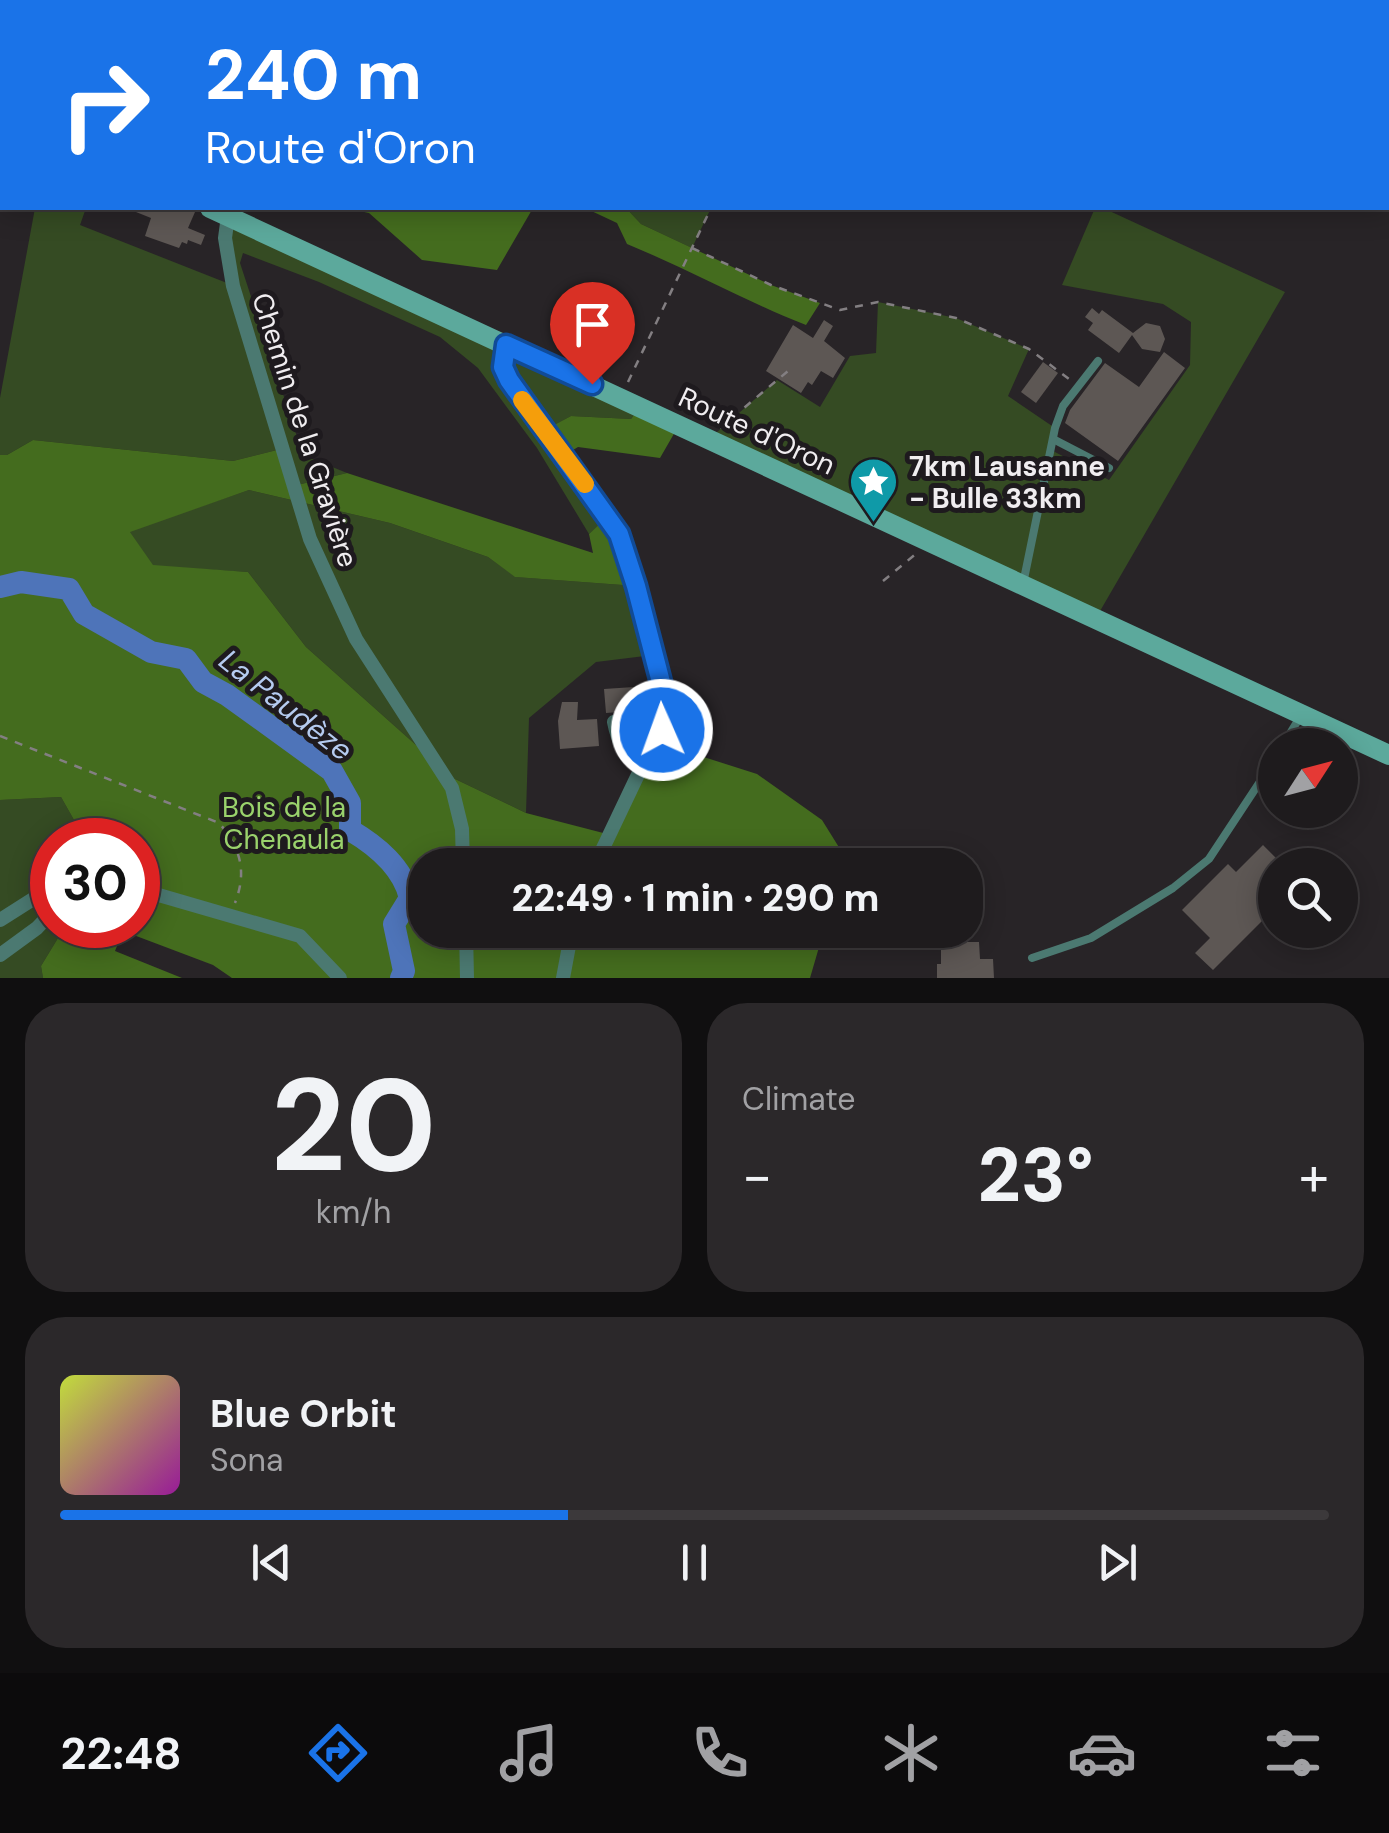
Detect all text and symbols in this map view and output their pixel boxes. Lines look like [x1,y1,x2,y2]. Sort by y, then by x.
text: 240 m [205,30,422,121]
icon: right [40,40,170,170]
text: Route d'Oron [205,118,476,177]
pin [550,282,635,385]
street label: Chemin de la Gravière [243,288,367,572]
icon: arrive [565,297,620,352]
street label: Route d'Oron [673,379,841,483]
place label: 7km Lausanne - Bulle 33km [909,448,1105,517]
place icon: 7km Lausanne - Bulle 33km [848,456,900,524]
water label: La Paudèze [211,641,361,769]
position arrow [610,678,714,782]
north arrow [1258,728,1358,828]
map controls [1258,728,1358,948]
park label: Bois de la Chenaula [222,789,346,858]
speed limit sign: 30 [30,818,160,948]
button: search [1258,848,1358,948]
text: 22:49 · 1 min · 290 m [511,873,880,923]
text: 20 [271,1041,437,1210]
text: Climate [742,1078,856,1120]
text: 23° [977,1127,1094,1224]
text: − [742,1140,772,1212]
text: + [1299,1140,1329,1212]
text: km/h [316,1191,391,1233]
text: Blue Orbit [210,1389,397,1439]
text: Sona [210,1439,283,1481]
icon: previous [244,1535,299,1590]
icon: pause [667,1535,722,1590]
icon: next [1090,1535,1145,1590]
icon: directions [303,1718,373,1788]
icon: music [494,1718,564,1788]
icon: phone [685,1718,755,1788]
icon: climate [876,1718,946,1788]
icon: car [1067,1718,1137,1788]
icon: filters [1258,1718,1328,1788]
text: 22:48 [61,1724,182,1783]

